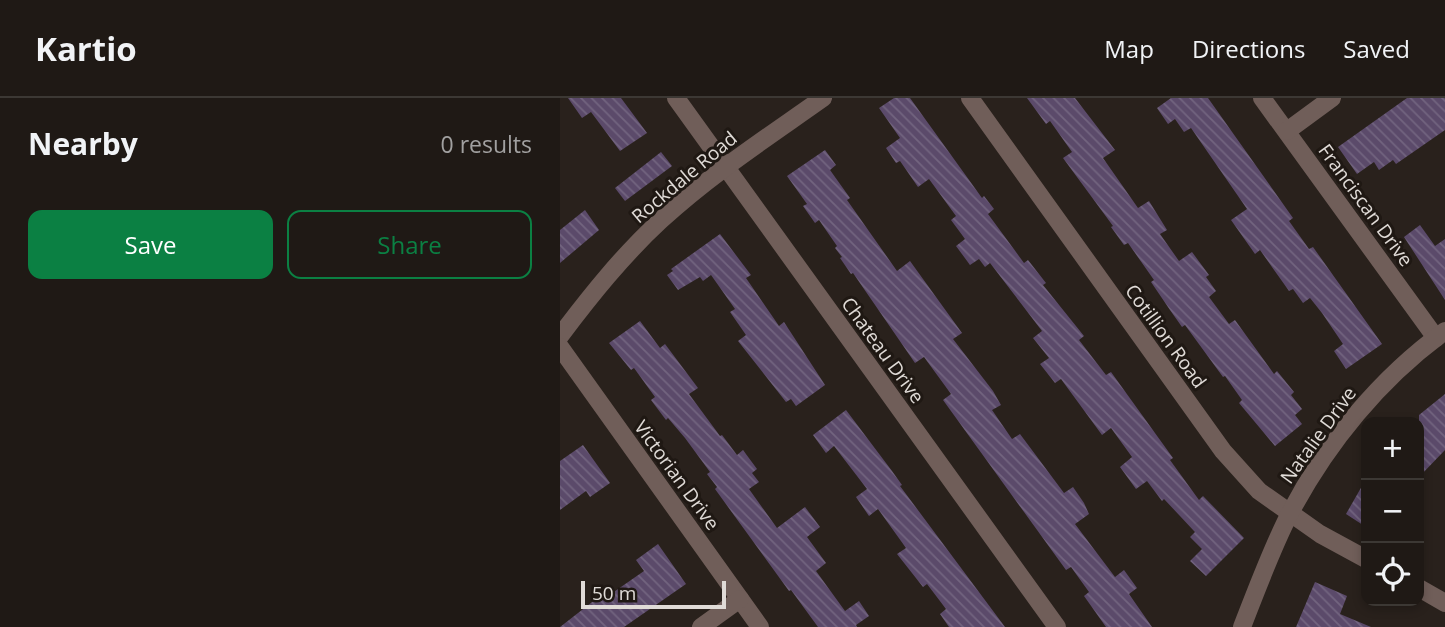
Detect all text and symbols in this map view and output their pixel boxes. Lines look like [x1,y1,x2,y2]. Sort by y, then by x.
text: Kartio [35,26,137,71]
text: Map [1104,32,1154,65]
text: Directions [1192,32,1305,65]
text: Saved [1343,32,1410,65]
text: Nearby [28,123,138,164]
street label: Rockdale Road [626,125,742,229]
text: 0 results [441,128,532,160]
street label: Franciscan Drive [1313,139,1419,271]
button: Save [28,210,273,279]
button: Share [287,210,532,279]
street label: Cotillion Road [1119,279,1213,393]
street label: Chateau Drive [836,292,930,408]
street label: Natalie Drive [1274,381,1362,489]
street label: Victorian Drive [628,415,726,535]
map controls [1361,417,1424,606]
button: + [1361,417,1424,480]
button: − [1361,480,1424,543]
button: locate [1361,543,1424,606]
scale bar [581,578,726,610]
text: 50 m [592,580,636,606]

